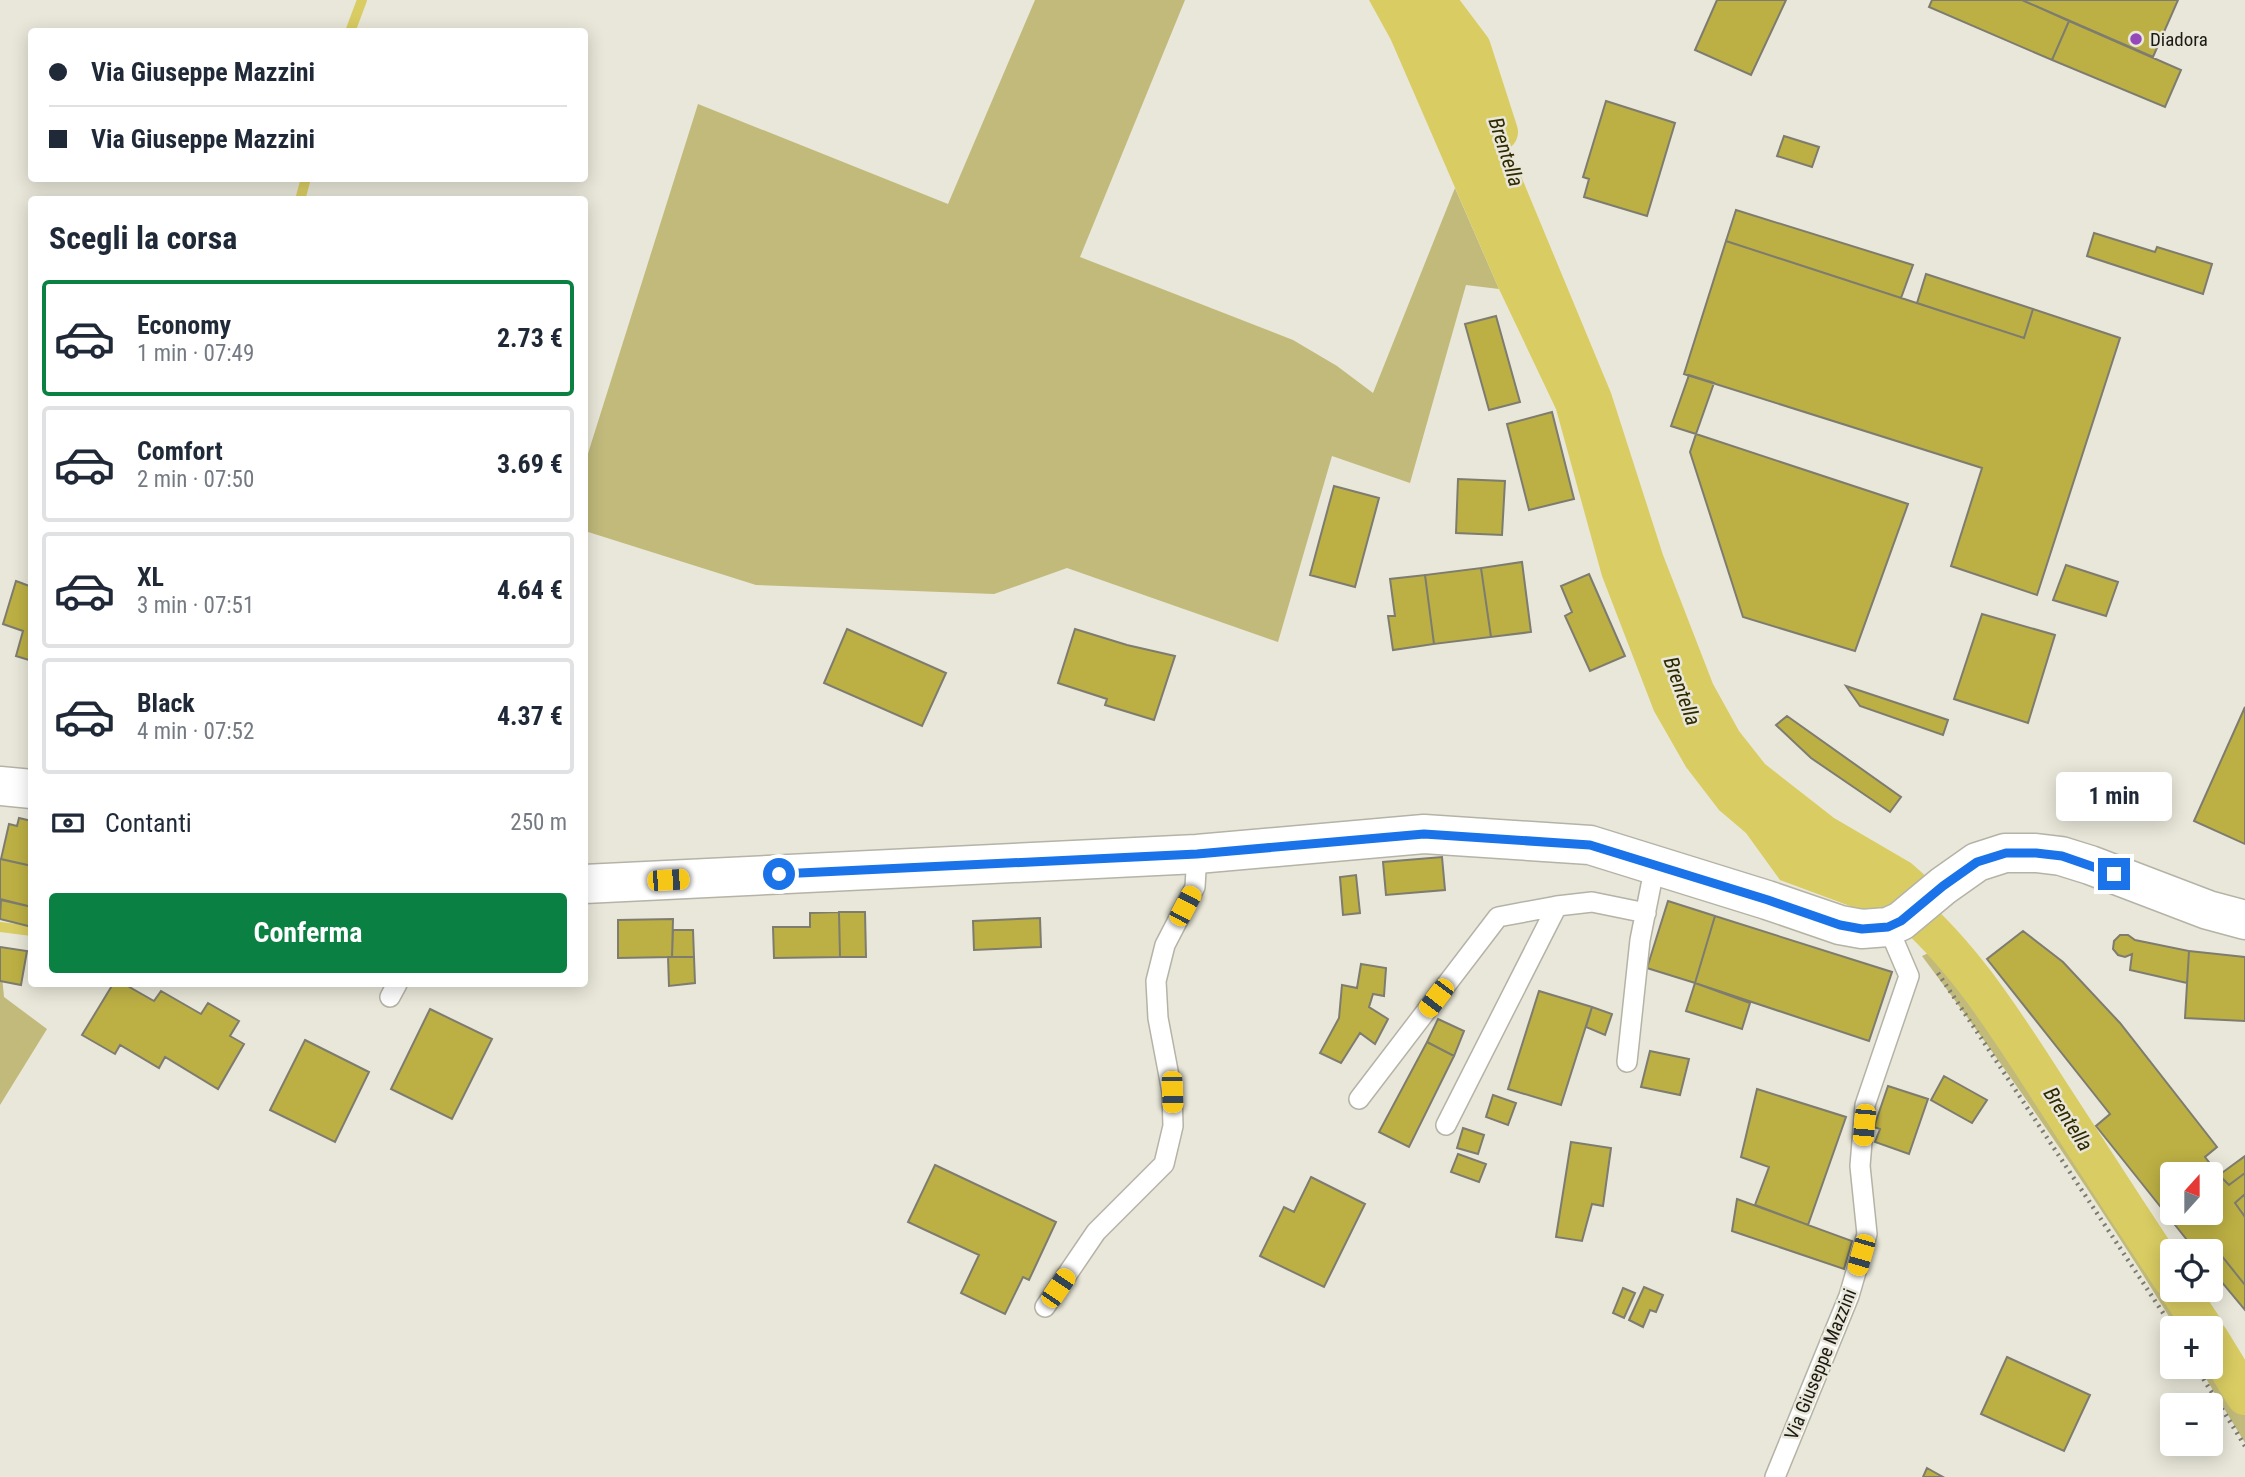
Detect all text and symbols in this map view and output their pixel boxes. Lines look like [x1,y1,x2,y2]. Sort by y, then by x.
place label: Diadora [2150,28,2208,51]
marker: Diadora [2128,31,2144,47]
text: Via Giuseppe Mazzini [91,57,315,87]
water label: Brentella [1484,114,1528,190]
text: Via Giuseppe Mazzini [91,124,315,154]
text: Scegli la corsa [49,219,237,257]
icon: car [53,307,116,370]
text: Economy [137,310,231,340]
text: 2.73 € [497,323,563,353]
text: 1 min · 07:49 [137,340,254,367]
icon: car [53,433,116,496]
text: Comfort [137,436,223,466]
text: 3.69 € [497,449,563,479]
text: 2 min · 07:50 [137,466,254,493]
icon: car [53,559,116,622]
text: XL [137,562,164,592]
text: 4.64 € [497,575,563,605]
text: 3 min · 07:51 [137,592,254,619]
water label: Brentella [1659,653,1705,729]
icon: car [53,685,116,748]
text: Black [137,688,195,718]
text: 4.37 € [497,701,563,731]
text: 4 min · 07:52 [137,718,254,745]
callout: 1 min [2056,772,2172,822]
text: 1 min [2088,783,2140,810]
icon: cash [49,804,87,842]
text: Contanti [105,808,192,838]
text: 250 m [510,809,567,836]
route start [763,858,795,890]
route end [2098,858,2130,890]
car [647,868,690,892]
car [1166,883,1205,929]
button: Conferma [49,893,567,973]
car [1415,975,1458,1021]
car [1161,1071,1184,1113]
water label: Brentella [2039,1083,2097,1155]
car [1852,1103,1877,1147]
north arrow [2160,1162,2222,1225]
map controls [2160,1162,2223,1456]
car [1846,1232,1877,1278]
button: locate [2160,1239,2223,1302]
car [1038,1265,1079,1311]
street label: Via Giuseppe Mazzini [1780,1285,1861,1443]
button: + [2160,1316,2223,1379]
button: − [2160,1393,2223,1456]

